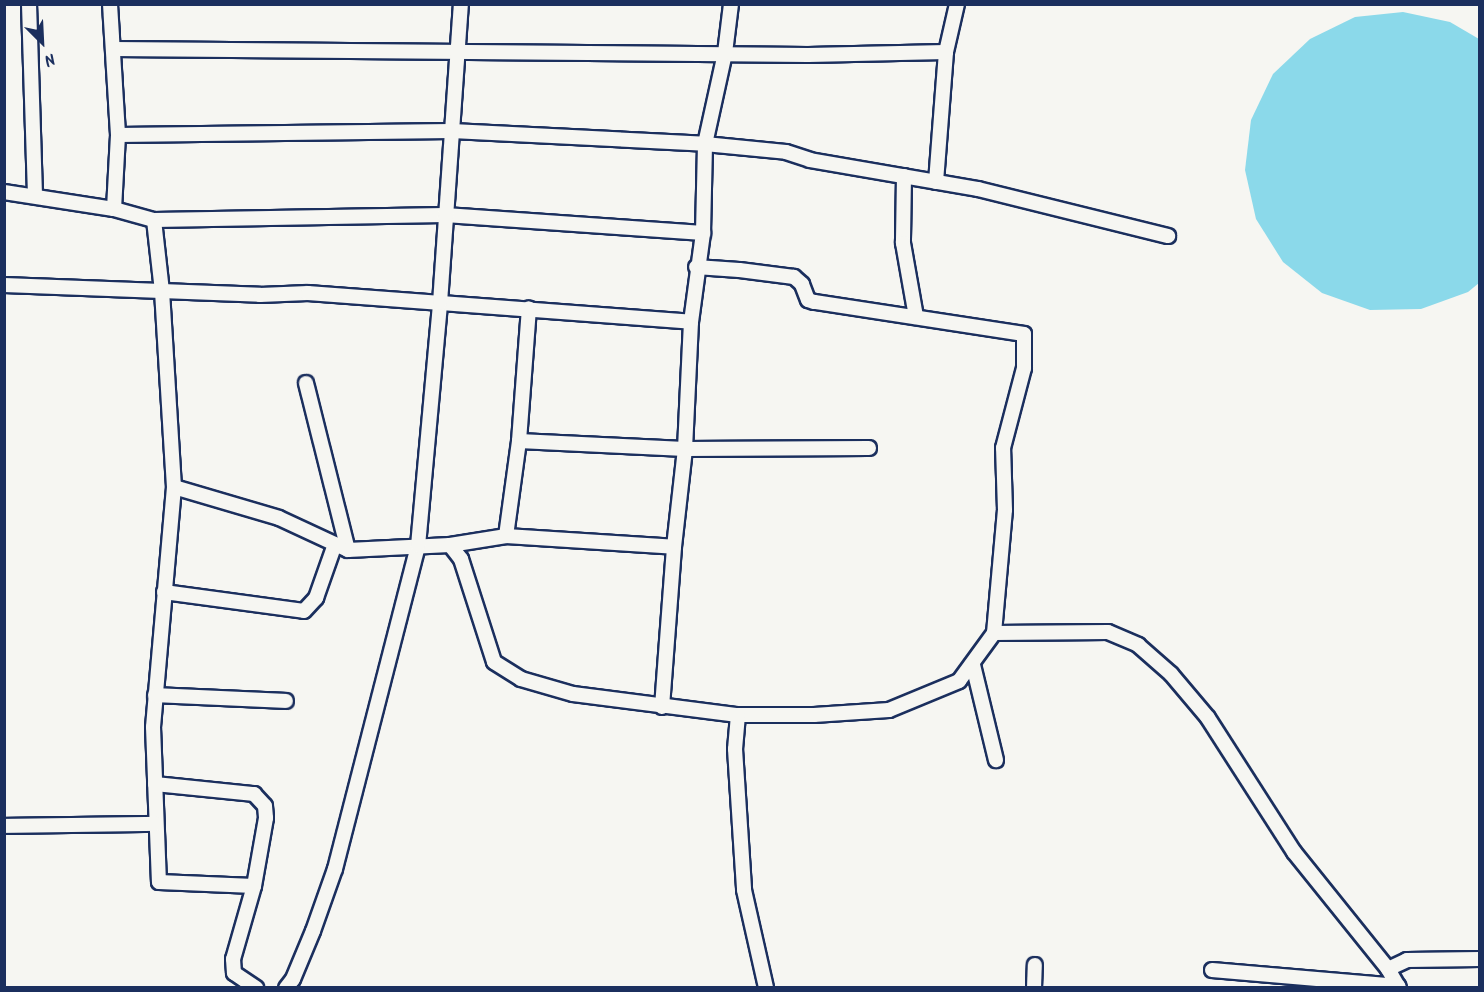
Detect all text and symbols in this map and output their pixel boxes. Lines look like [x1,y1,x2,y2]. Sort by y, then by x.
north arrow [12,12,72,72]
text: N [40,45,59,72]

